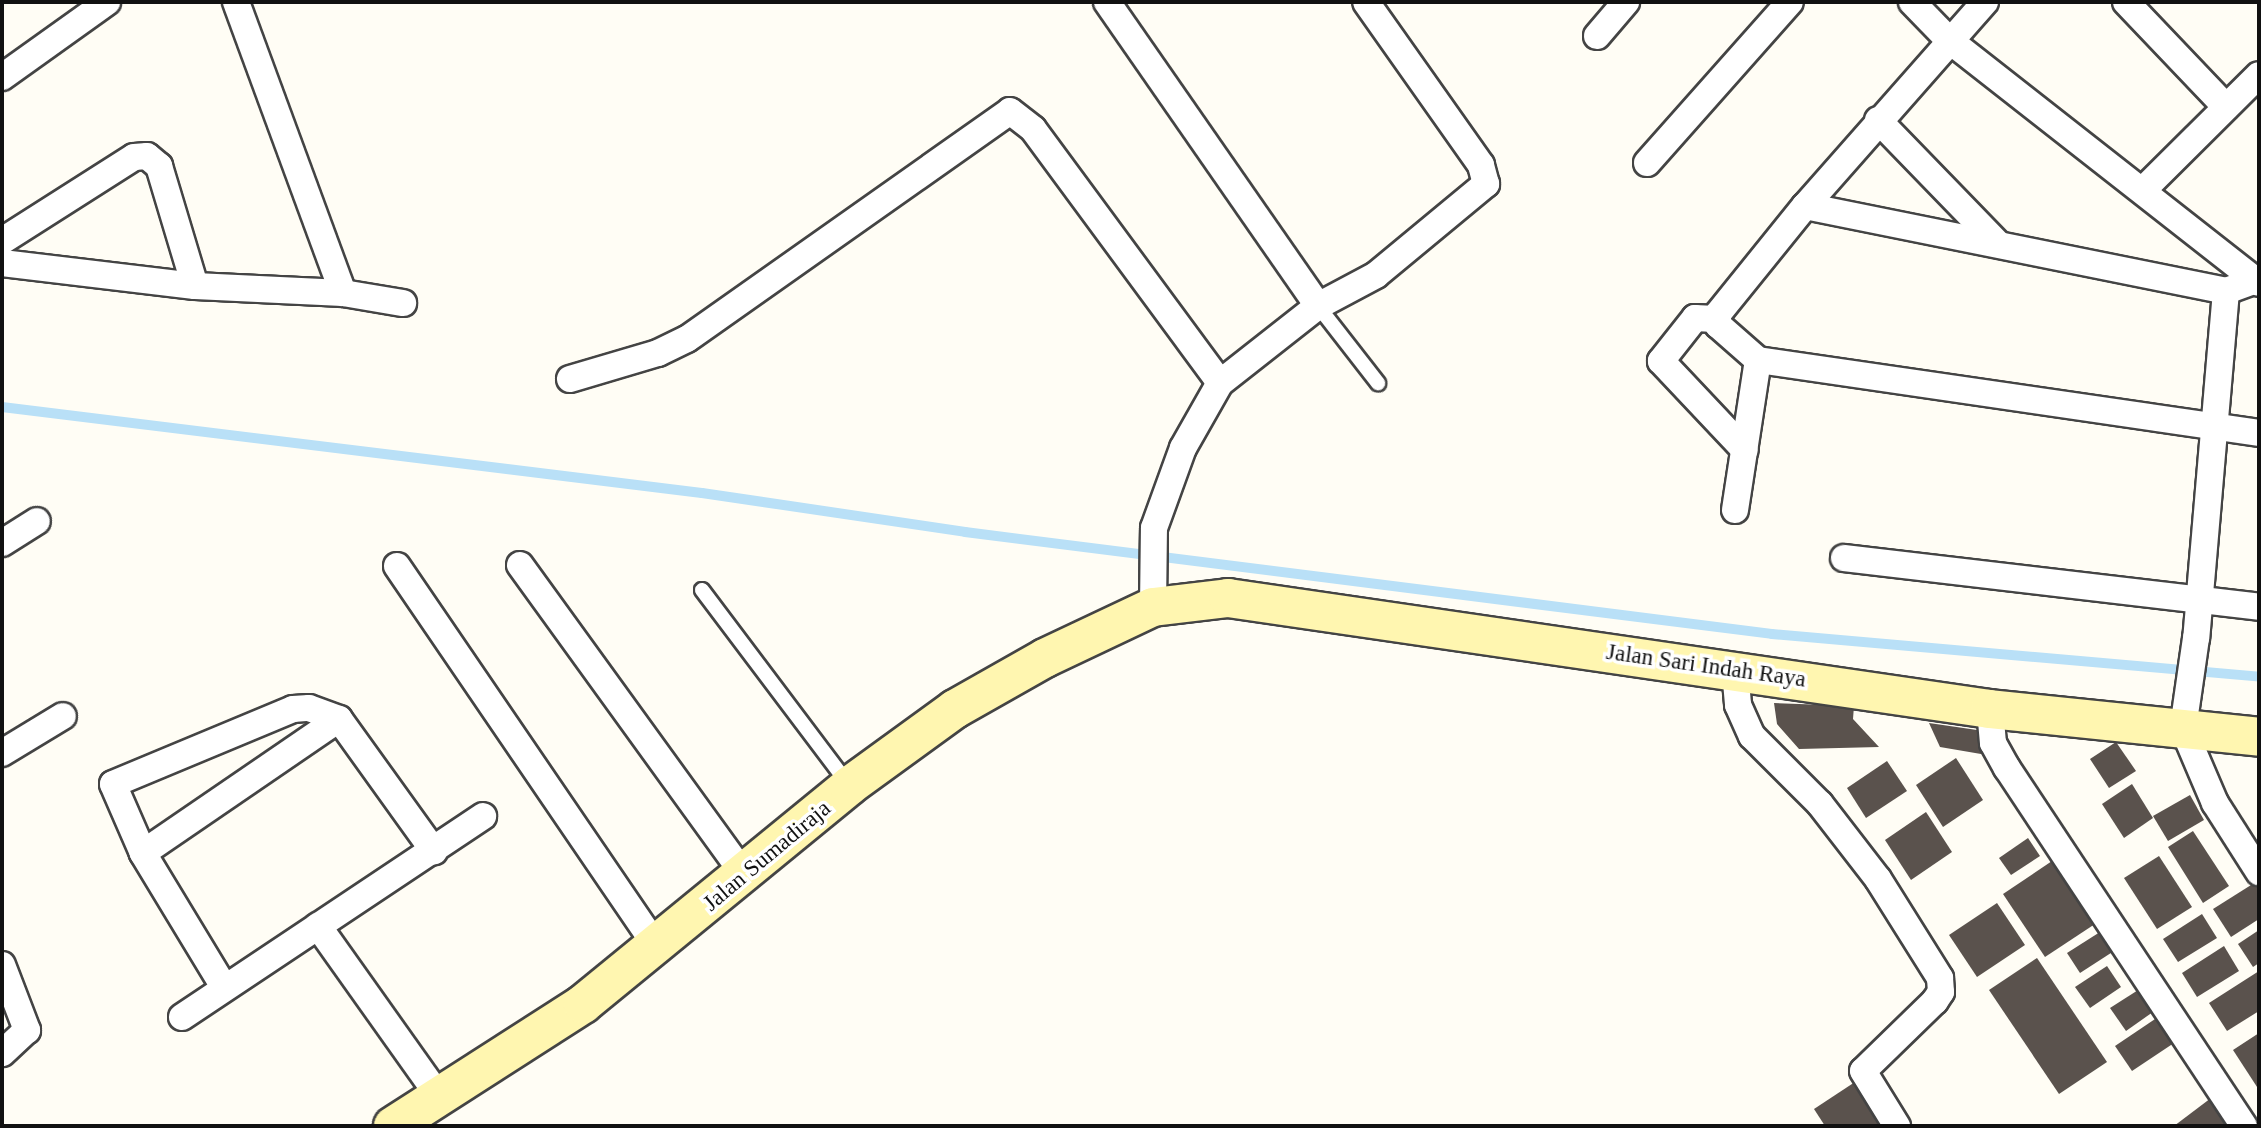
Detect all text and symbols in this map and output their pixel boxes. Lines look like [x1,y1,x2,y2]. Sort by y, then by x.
street label: Jalan Sari Indah Raya [1604,638,1808,694]
street label: Jalan Sumadiraja [698,795,836,917]

